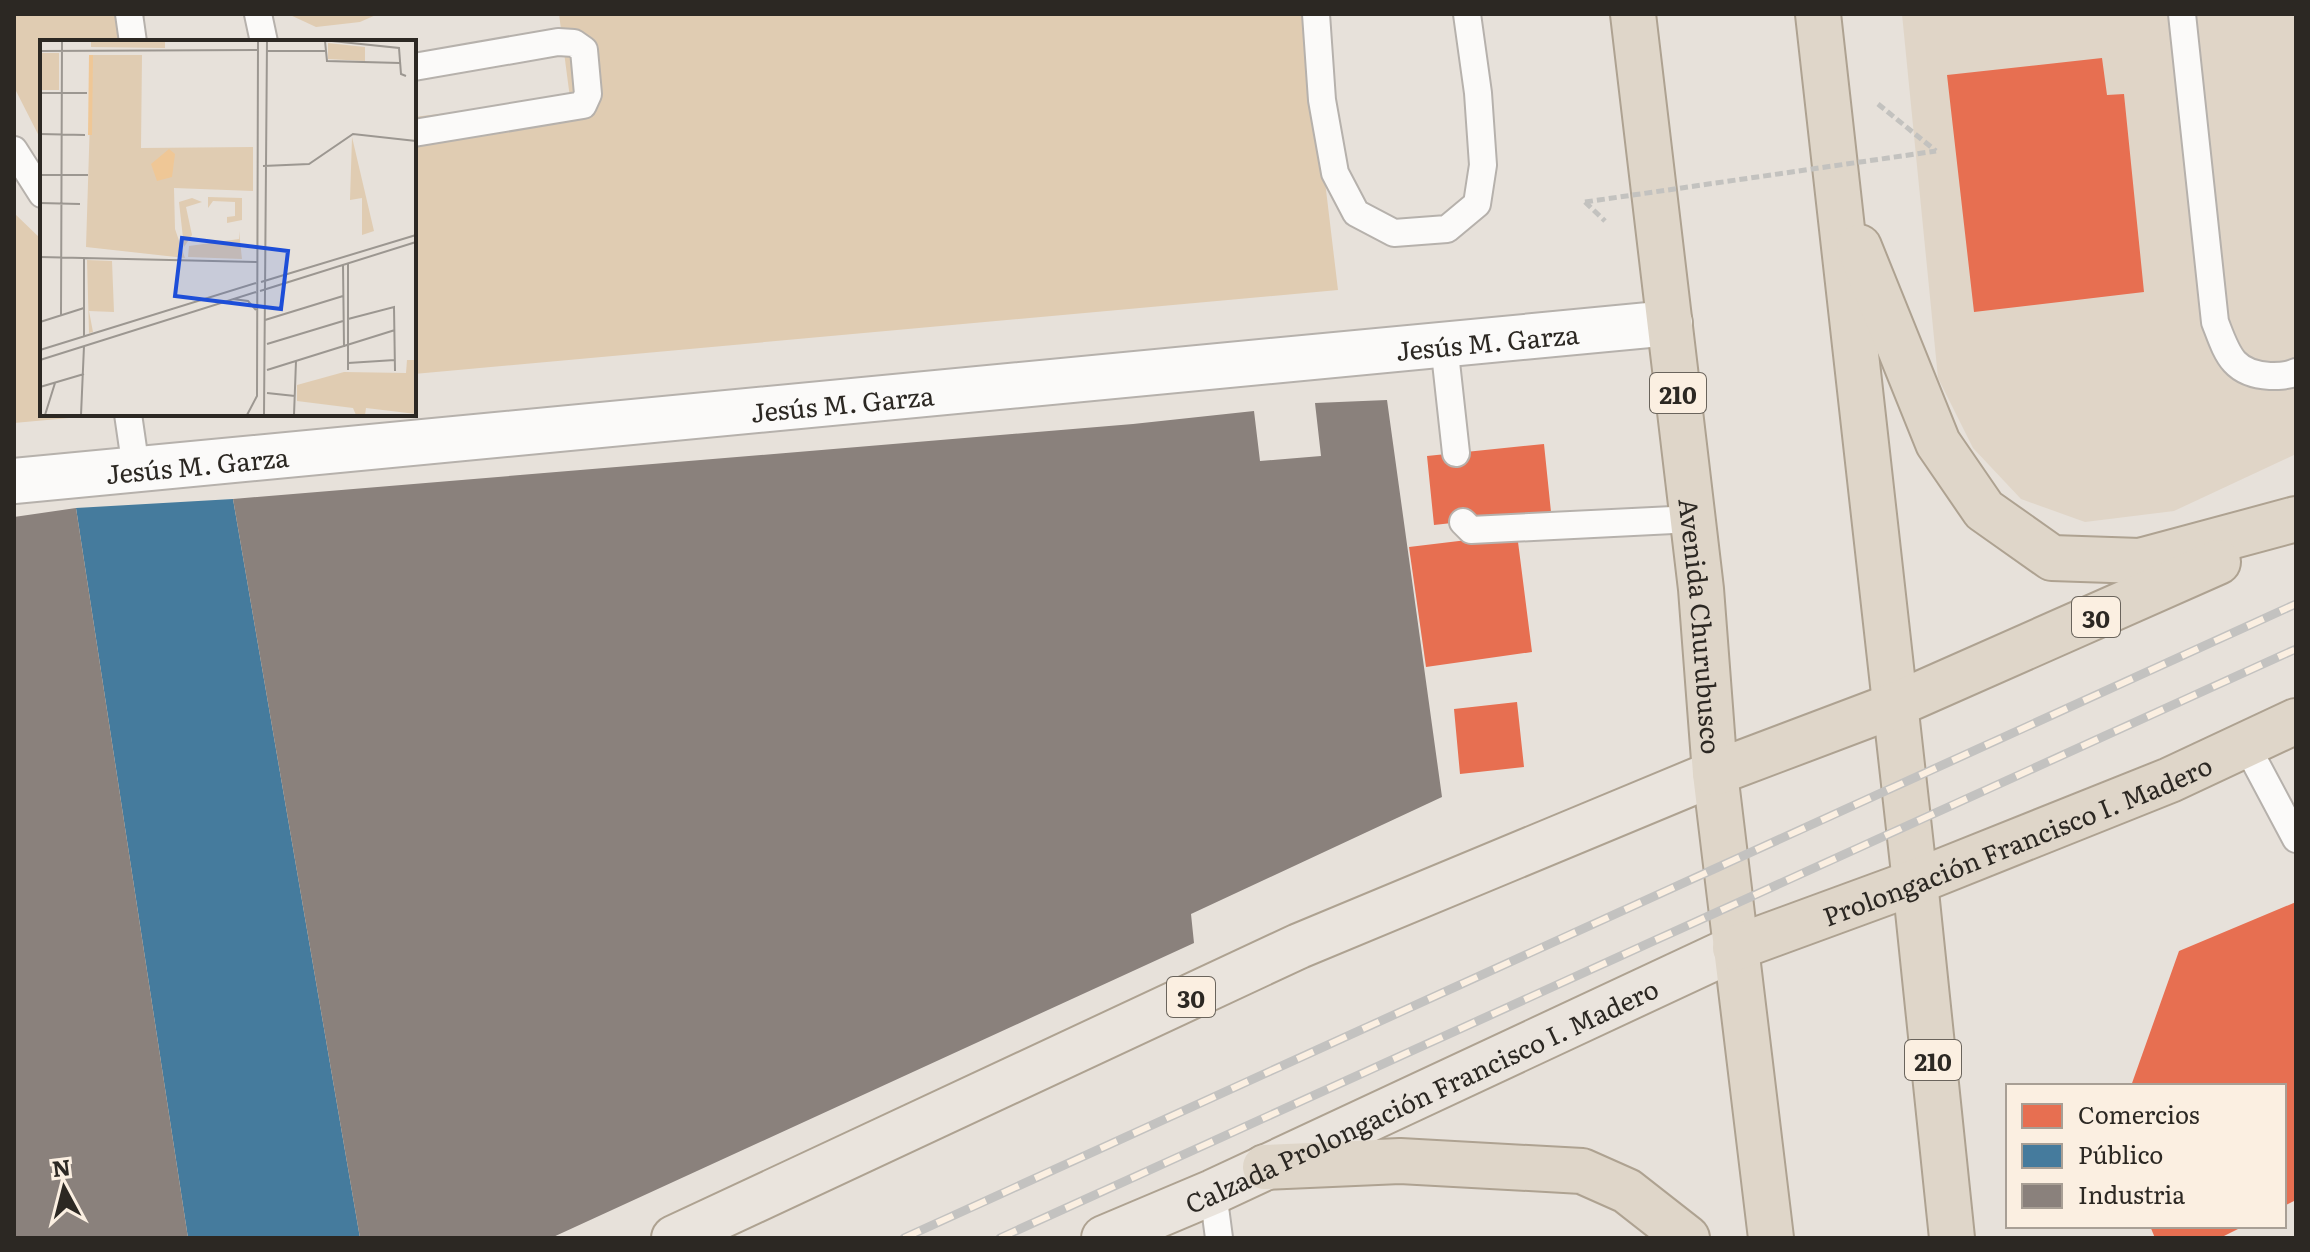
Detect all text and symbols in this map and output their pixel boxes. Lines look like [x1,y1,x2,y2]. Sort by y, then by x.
inset map [40,40,416,416]
street label: Jesús M. Garza [1394,312,1581,369]
road number: 210 [1650,373,1706,413]
street label: Jesús M. Garza [749,374,936,430]
street label: Jesús M. Garza [104,435,291,492]
street label: Avenida Churubusco [1671,496,1733,756]
road number: 30 [2072,597,2120,637]
street label: Prolongación Francisco I. Madero [1817,744,2218,934]
street label: Calzada Prolongación Francisco I. Madero [1178,967,1664,1221]
road number: 30 [1167,977,1215,1017]
road number: 210 [1905,1040,1961,1080]
legend [2006,1084,2286,1228]
text: Comercios [2078,1096,2200,1131]
text: Público [2078,1136,2163,1171]
north arrow [24,1148,104,1228]
text: N [50,1149,73,1184]
text: Industria [2078,1176,2185,1211]

